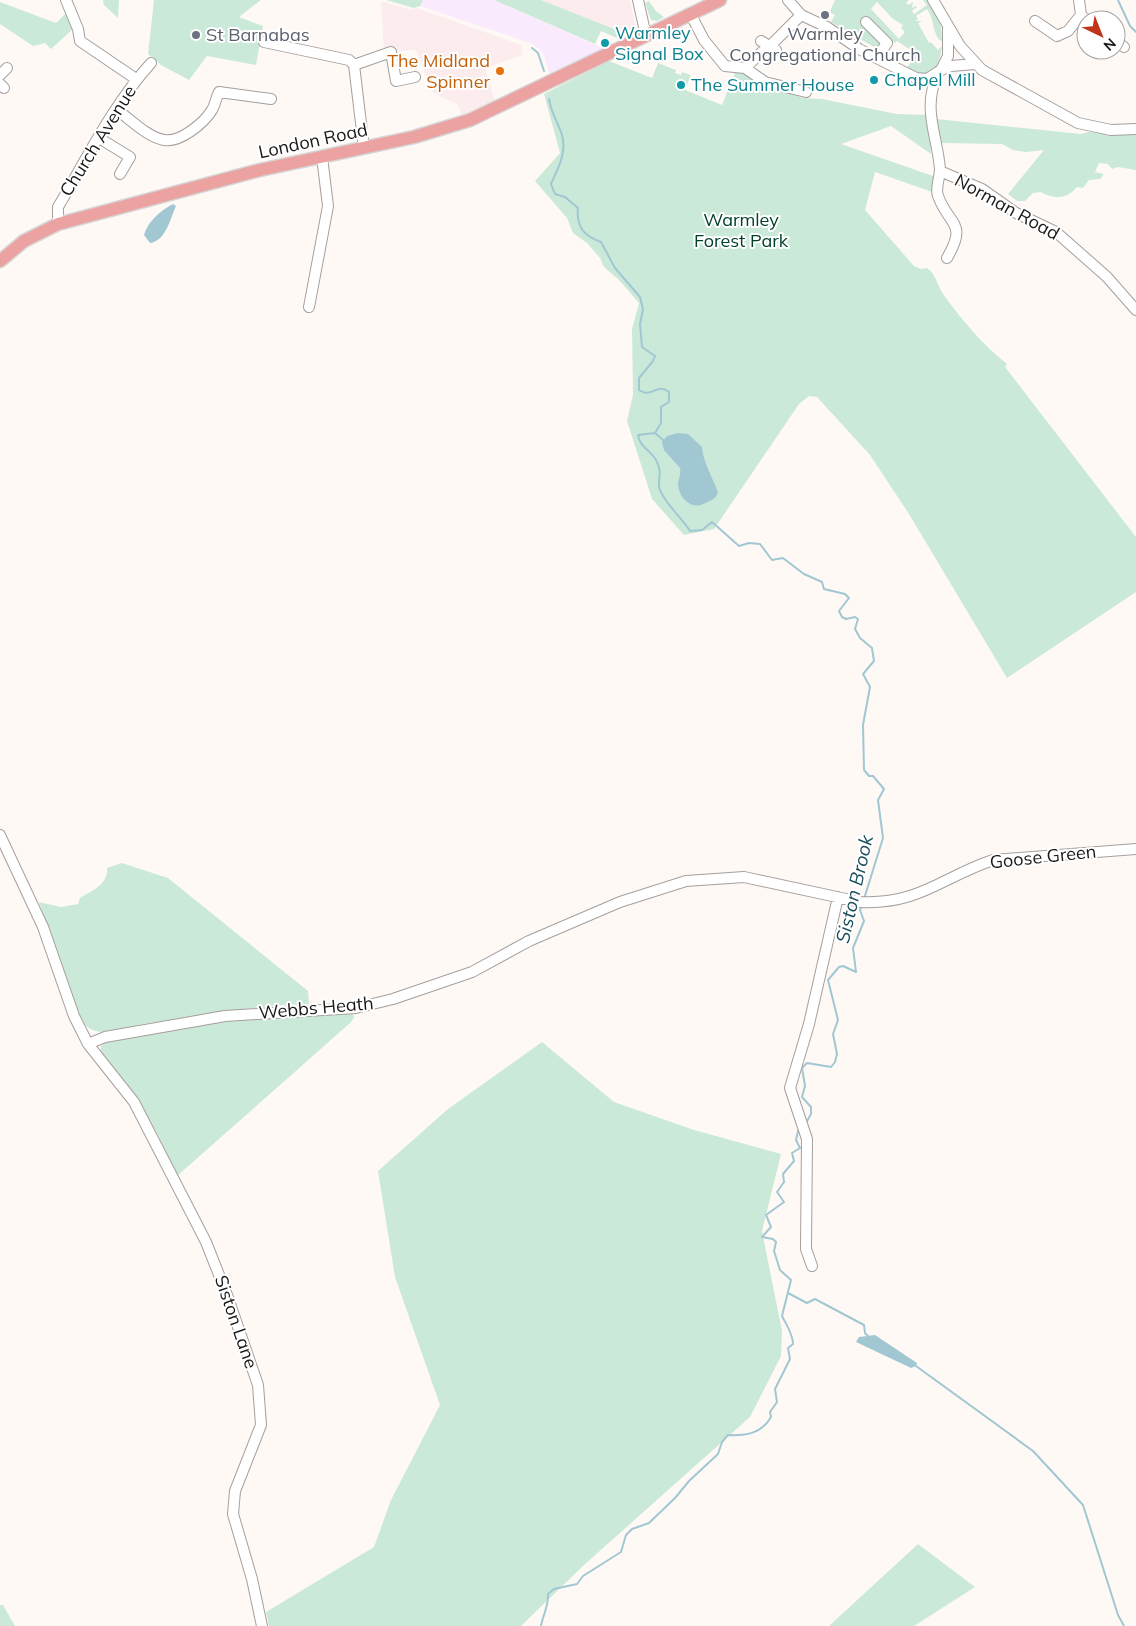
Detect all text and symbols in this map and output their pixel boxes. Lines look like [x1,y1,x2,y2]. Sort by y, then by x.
marker: Warmley Congregational Church [819,9,831,21]
north arrow [1076,10,1126,60]
place label: Warmley Signal Box [615,21,704,65]
place label: Warmley Congregational Church [729,22,921,66]
place label: St Barnabas [206,23,310,46]
marker: St Barnabas [190,29,202,41]
text: N [1100,34,1120,55]
marker: Warmley Signal Box [599,37,611,49]
place label: The Midland Spinner [387,49,490,93]
marker: The Midland Spinner [494,65,506,77]
place label: Chapel Mill [884,68,976,91]
place label: The Summer House [691,73,854,96]
marker: Chapel Mill [868,74,880,86]
marker: The Summer House [675,79,687,91]
street label: Church Avenue [54,81,141,200]
street label: London Road [256,118,370,163]
street label: Norman Road [951,168,1064,245]
park label: Warmley Forest Park [694,208,789,252]
water label: Siston Brook [830,831,878,945]
street label: Goose Green [989,839,1097,874]
street label: Webbs Heath [258,991,374,1024]
street label: Siston Lane [210,1272,263,1371]

